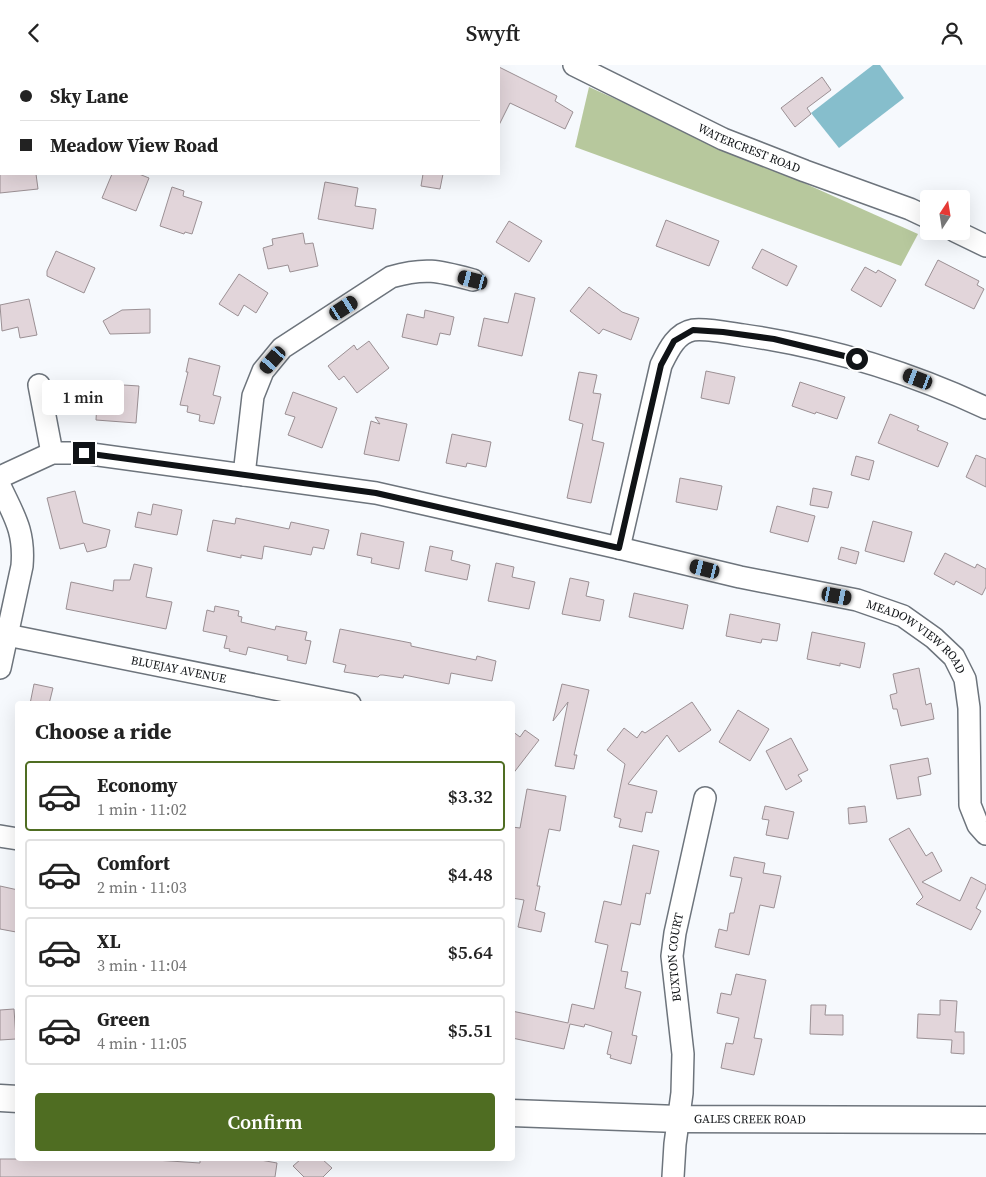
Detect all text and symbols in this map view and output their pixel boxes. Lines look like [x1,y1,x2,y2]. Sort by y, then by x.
text: Swyft [466,18,520,48]
icon: back [20,19,48,47]
icon: person [938,19,966,47]
text: Sky Lane [50,83,128,109]
street label: WATERCREST ROAD [695,120,803,177]
text: Meadow View Road [50,132,218,158]
north arrow [920,190,970,240]
map controls [920,190,970,240]
car [456,269,489,291]
car [327,294,360,322]
car [257,344,288,376]
route start [846,348,868,370]
car [901,367,934,391]
callout: 1 min [43,381,125,415]
text: 1 min [62,386,104,408]
route end [73,442,95,464]
car [688,558,721,580]
car [820,586,853,606]
street label: MEADOW VIEW ROAD [864,596,969,676]
street label: BLUEJAY AVENUE [130,652,228,687]
text: Choose a ride [35,716,172,746]
text: Economy [97,772,178,798]
icon: car [37,774,82,819]
text: $3.32 [448,783,493,809]
text: 1 min · 11:02 [97,798,187,820]
text: Comfort [97,850,170,876]
icon: car [37,852,82,897]
text: $4.48 [448,861,493,887]
text: 2 min · 11:03 [97,876,187,898]
street label: BUXTON COURT [664,911,687,1003]
text: XL [97,928,120,954]
icon: car [37,930,82,975]
text: $5.64 [448,939,493,965]
text: 3 min · 11:04 [97,954,187,976]
text: Green [97,1006,150,1032]
icon: car [37,1008,82,1053]
text: $5.51 [448,1017,493,1043]
text: 4 min · 11:05 [97,1032,187,1054]
button: Confirm [35,1093,495,1151]
street label: GALES CREEK ROAD [694,1111,806,1127]

